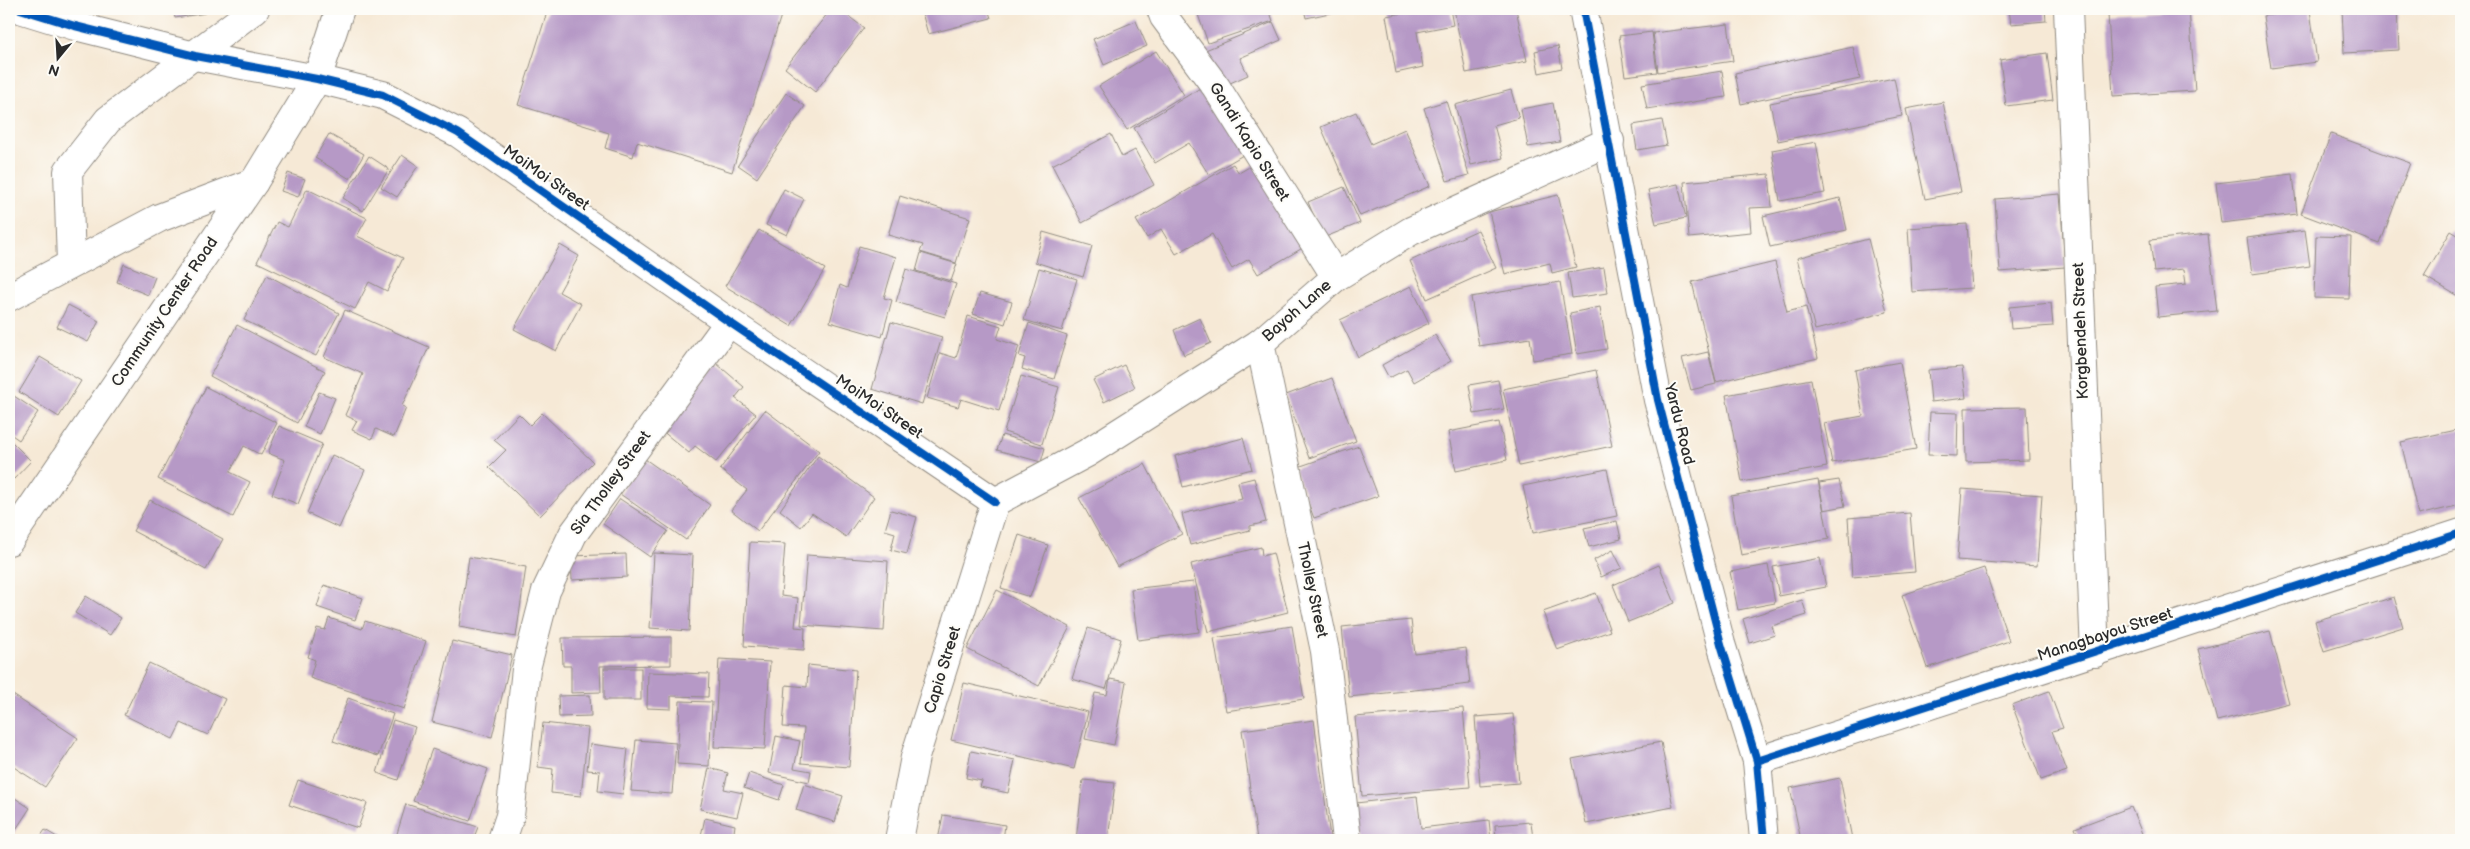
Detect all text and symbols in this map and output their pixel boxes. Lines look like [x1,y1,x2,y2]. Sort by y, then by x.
north arrow [32,32,82,82]
text: N [47,60,62,80]
street label: Gandi Kapio Street [1205,79,1293,205]
street label: MoiMoi Street [499,141,593,215]
street label: Community Center Road [108,234,222,390]
street label: Korgbendeh Street [2069,262,2093,400]
street label: Bayoh Lane [1259,275,1336,346]
street label: MoiMoi Street [832,371,926,443]
street label: Yardu Road [1659,380,1698,467]
street label: Sia Tholley Street [567,427,655,539]
street label: Tholley Street [1293,540,1331,640]
street label: Managbayou Street [2035,604,2175,666]
street label: Capio Street [921,624,965,716]

